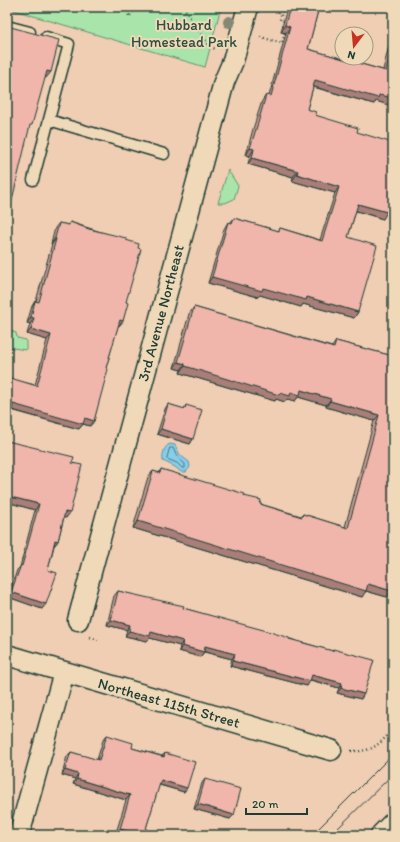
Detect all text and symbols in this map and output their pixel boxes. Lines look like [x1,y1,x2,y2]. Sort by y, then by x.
park label: Hubbard Homestead Park [131,16,237,51]
north arrow [334,26,374,66]
text: N [346,48,357,62]
street label: 3rd Avenue Northeast [134,242,188,383]
street label: Northeast 115th Street [96,674,242,732]
scale bar [246,790,307,816]
text: 20 m [252,797,279,811]

